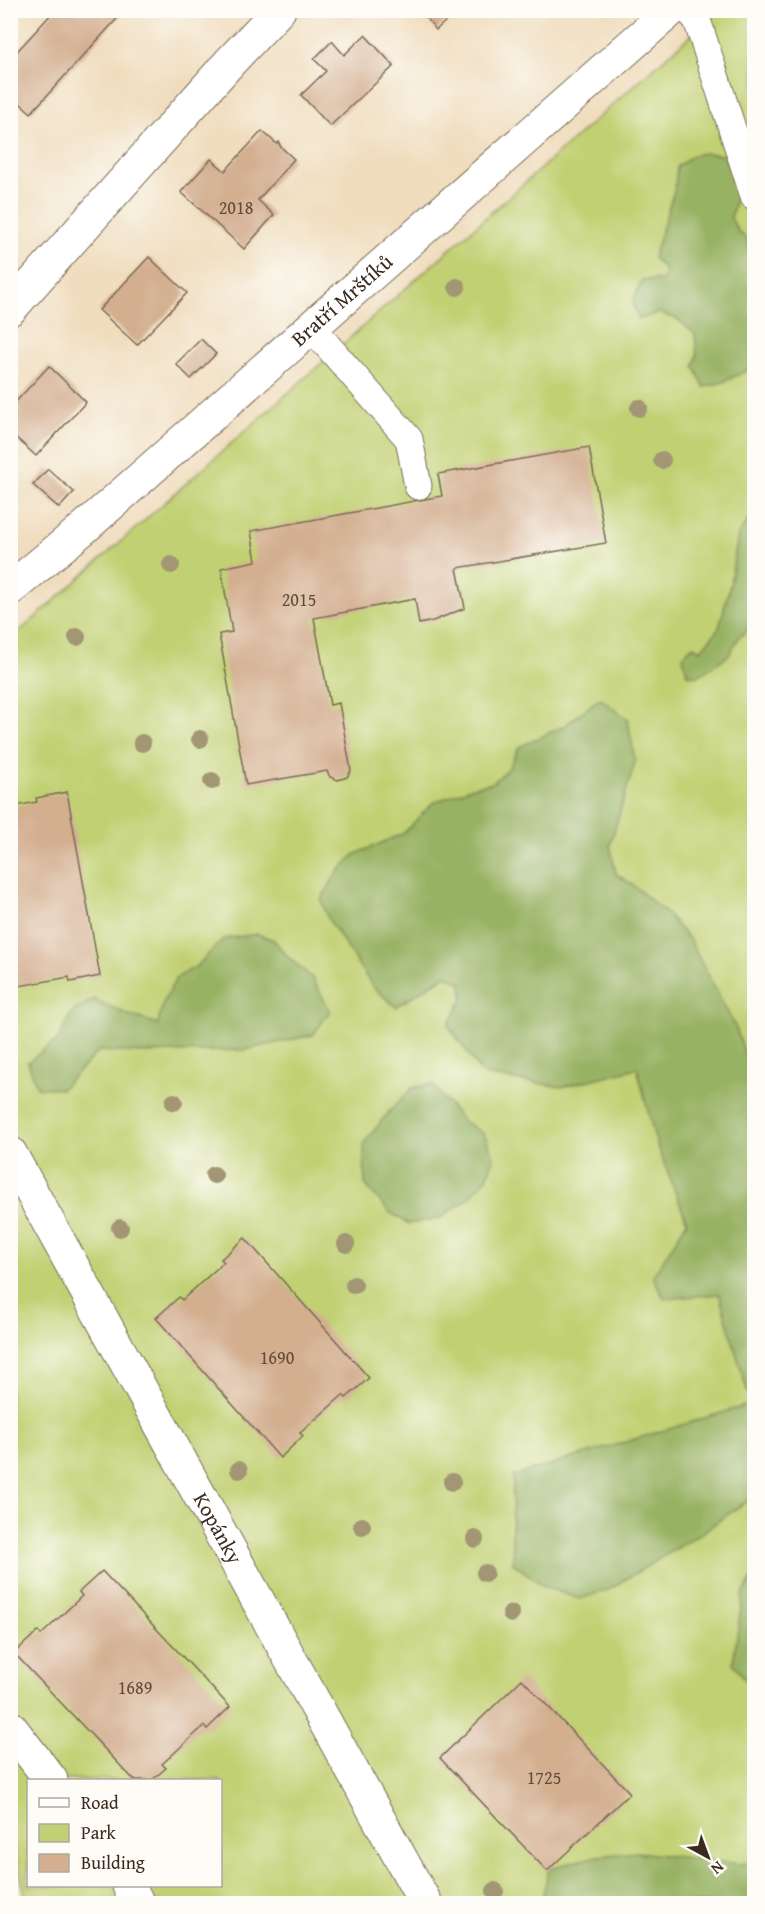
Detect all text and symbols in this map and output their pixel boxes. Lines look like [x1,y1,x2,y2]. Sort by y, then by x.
house number: 2018 [219,194,253,221]
street label: Bratří Mrštíků [284,246,400,353]
house number: 2015 [282,586,316,613]
house number: 1690 [260,1344,295,1371]
street label: Kopánky [186,1487,251,1570]
house number: 1689 [118,1674,152,1701]
house number: 1725 [527,1764,561,1791]
legend [27,1779,222,1887]
text: Road [81,1789,119,1816]
text: Park [81,1819,117,1846]
north arrow [678,1827,738,1887]
text: Building [81,1849,145,1876]
text: N [706,1856,730,1881]

